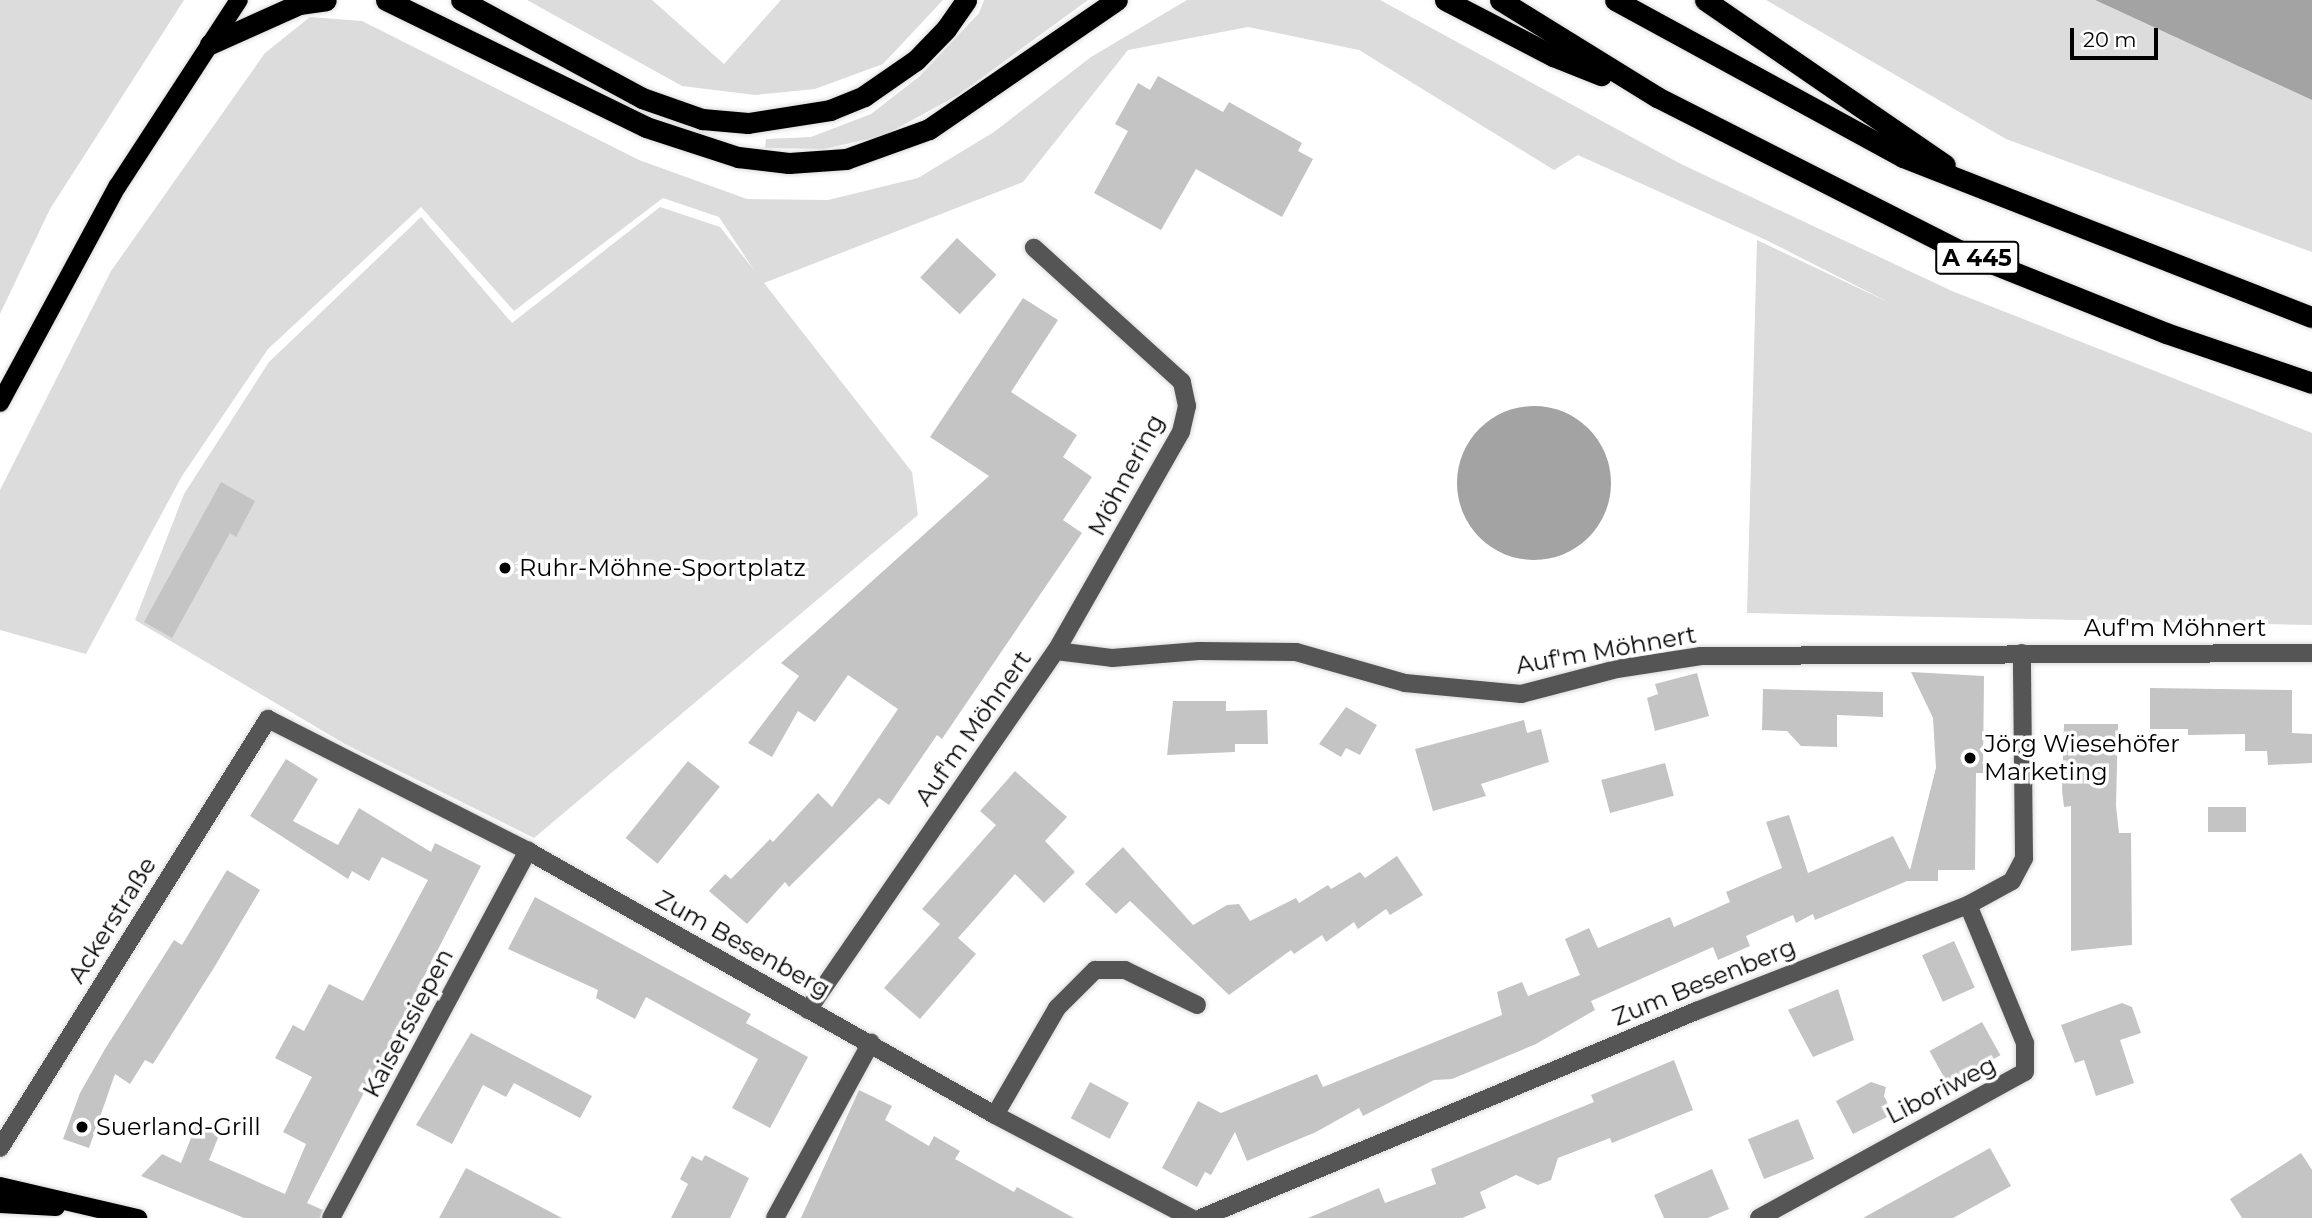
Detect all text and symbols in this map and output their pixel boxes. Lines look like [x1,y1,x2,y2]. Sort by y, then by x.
scale bar [2074,14,2162,58]
text: 20 m [2083,27,2137,52]
road number: A 445 [1935,238,2019,278]
street label: Möhnering [1082,409,1170,541]
place label: Ruhr-Möhne-Sportplatz [519,554,806,582]
marker: Ruhr-Möhne-Sportplatz [497,560,513,576]
street label: Auf'm Möhnert [2084,614,2266,642]
street label: Auf'm Möhnert [1514,620,1698,680]
street label: Auf'm Möhnert [909,645,1037,811]
place label: Jörg Wiesehöfer Marketing [1984,730,2180,786]
marker: Jörg Wiesehöfer Marketing [1962,750,1978,766]
street label: Ackerstraße [62,852,162,988]
street label: Zum Besenberg [651,884,835,1004]
street label: Zum Besenberg [1608,932,1800,1032]
street label: Kaiserssiepen [357,944,459,1102]
street label: Liboriweg [1881,1050,2001,1130]
place label: Suerland-Grill [96,1113,261,1141]
marker: Suerland-Grill [74,1119,90,1135]

